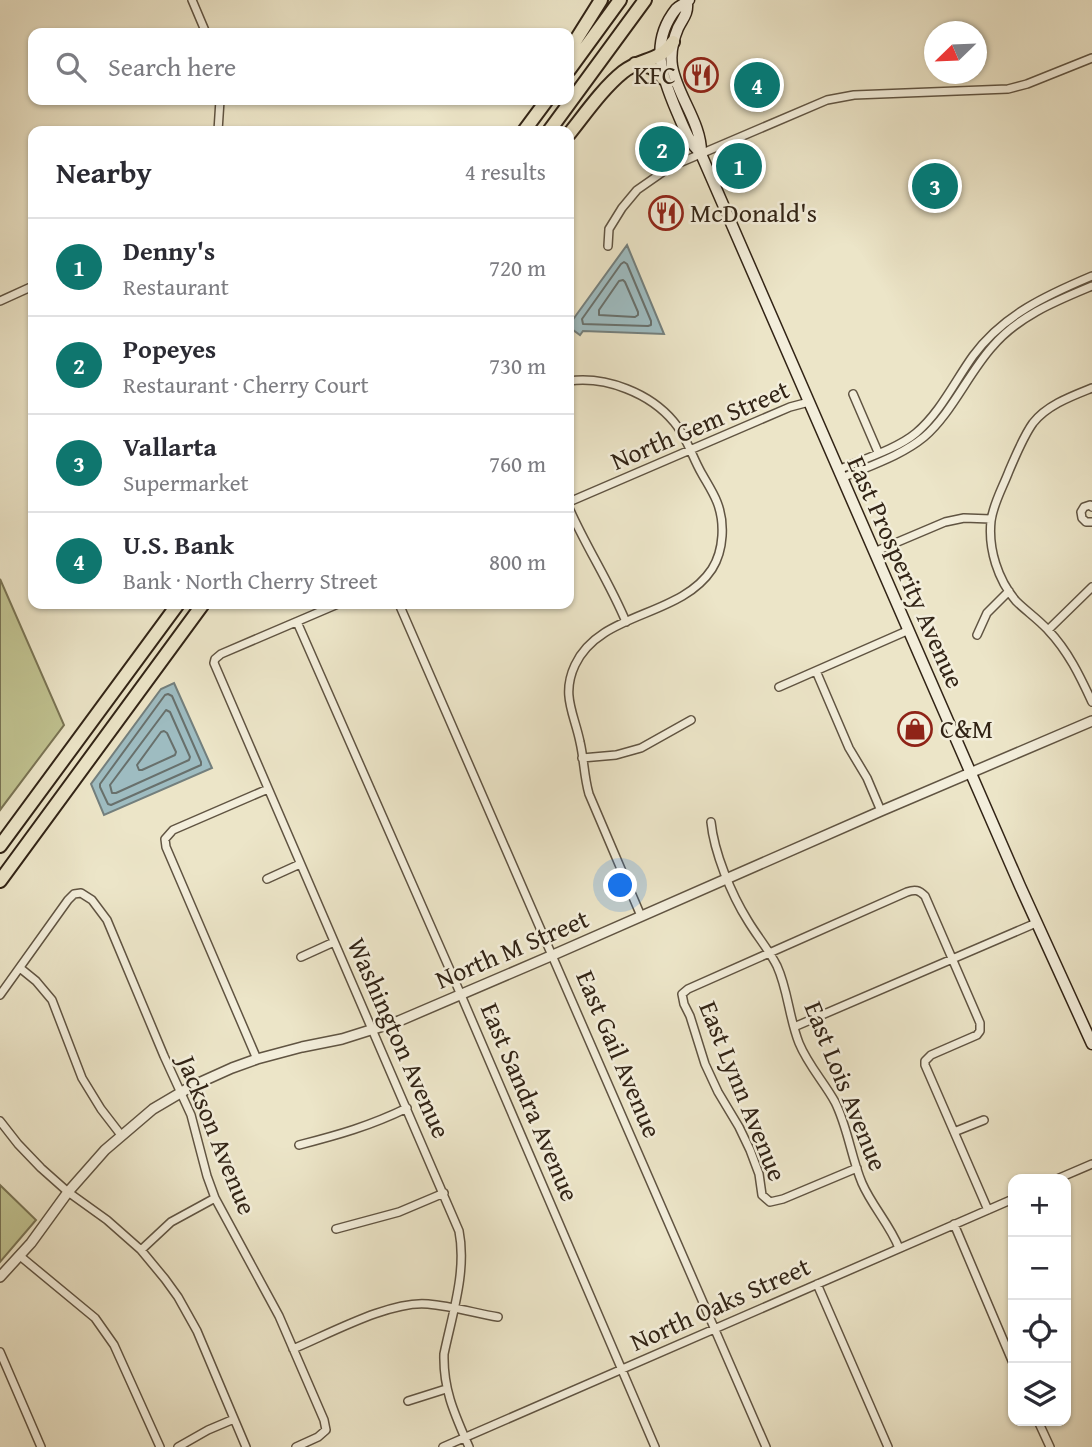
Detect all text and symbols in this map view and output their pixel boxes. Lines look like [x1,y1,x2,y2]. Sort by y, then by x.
north arrow [924,21,987,84]
search box [28,28,574,105]
text: Search here [108,47,236,86]
icon: search [52,48,90,86]
place label: KFC [634,55,676,94]
restaurant icon: KFC [682,56,720,94]
pin: 4 [734,59,780,111]
pin: 2 [639,123,685,175]
pin: 1 [716,140,762,192]
text: Nearby [56,150,152,194]
text: 4 results [465,155,546,188]
pin: 3 [912,160,958,212]
place label: McDonald's [690,193,817,232]
restaurant icon: McDonald's [647,194,685,232]
text: Denny's [123,231,215,270]
text: 1 [73,251,85,284]
text: 720 m [489,251,546,284]
text: Restaurant [123,270,229,303]
text: Popeyes [123,329,216,368]
text: 2 [73,349,85,382]
text: 730 m [489,349,546,382]
text: Restaurant · Cherry Court [123,368,369,401]
street label: North Gem Street [604,369,795,480]
text: Vallarta [123,427,217,466]
text: 3 [73,447,85,480]
text: 760 m [489,447,546,480]
street label: East Prosperity Avenue [838,449,975,694]
text: Supermarket [123,466,249,499]
text: U.S. Bank [123,525,234,564]
text: 4 [73,545,85,578]
text: 800 m [489,545,546,578]
text: Bank · North Cherry Street [123,564,378,597]
place label: C&M [940,709,993,748]
shop icon: C&M [896,710,934,748]
your location [603,868,637,902]
street label: North M Street [429,899,595,998]
street label: Washington Avenue [338,931,461,1144]
street label: East Gail Avenue [567,964,672,1144]
street label: East Lynn Avenue [690,995,797,1187]
street label: East Lois Avenue [795,995,898,1176]
street label: East Sandra Avenue [471,996,590,1207]
street label: Jackson Avenue [167,1047,267,1220]
map controls [1008,1174,1071,1426]
button: + [1008,1174,1071,1237]
button: − [1008,1237,1071,1300]
street label: North Oaks Street [623,1246,816,1361]
button: locate [1008,1300,1071,1363]
button: layers [1008,1363,1071,1426]

